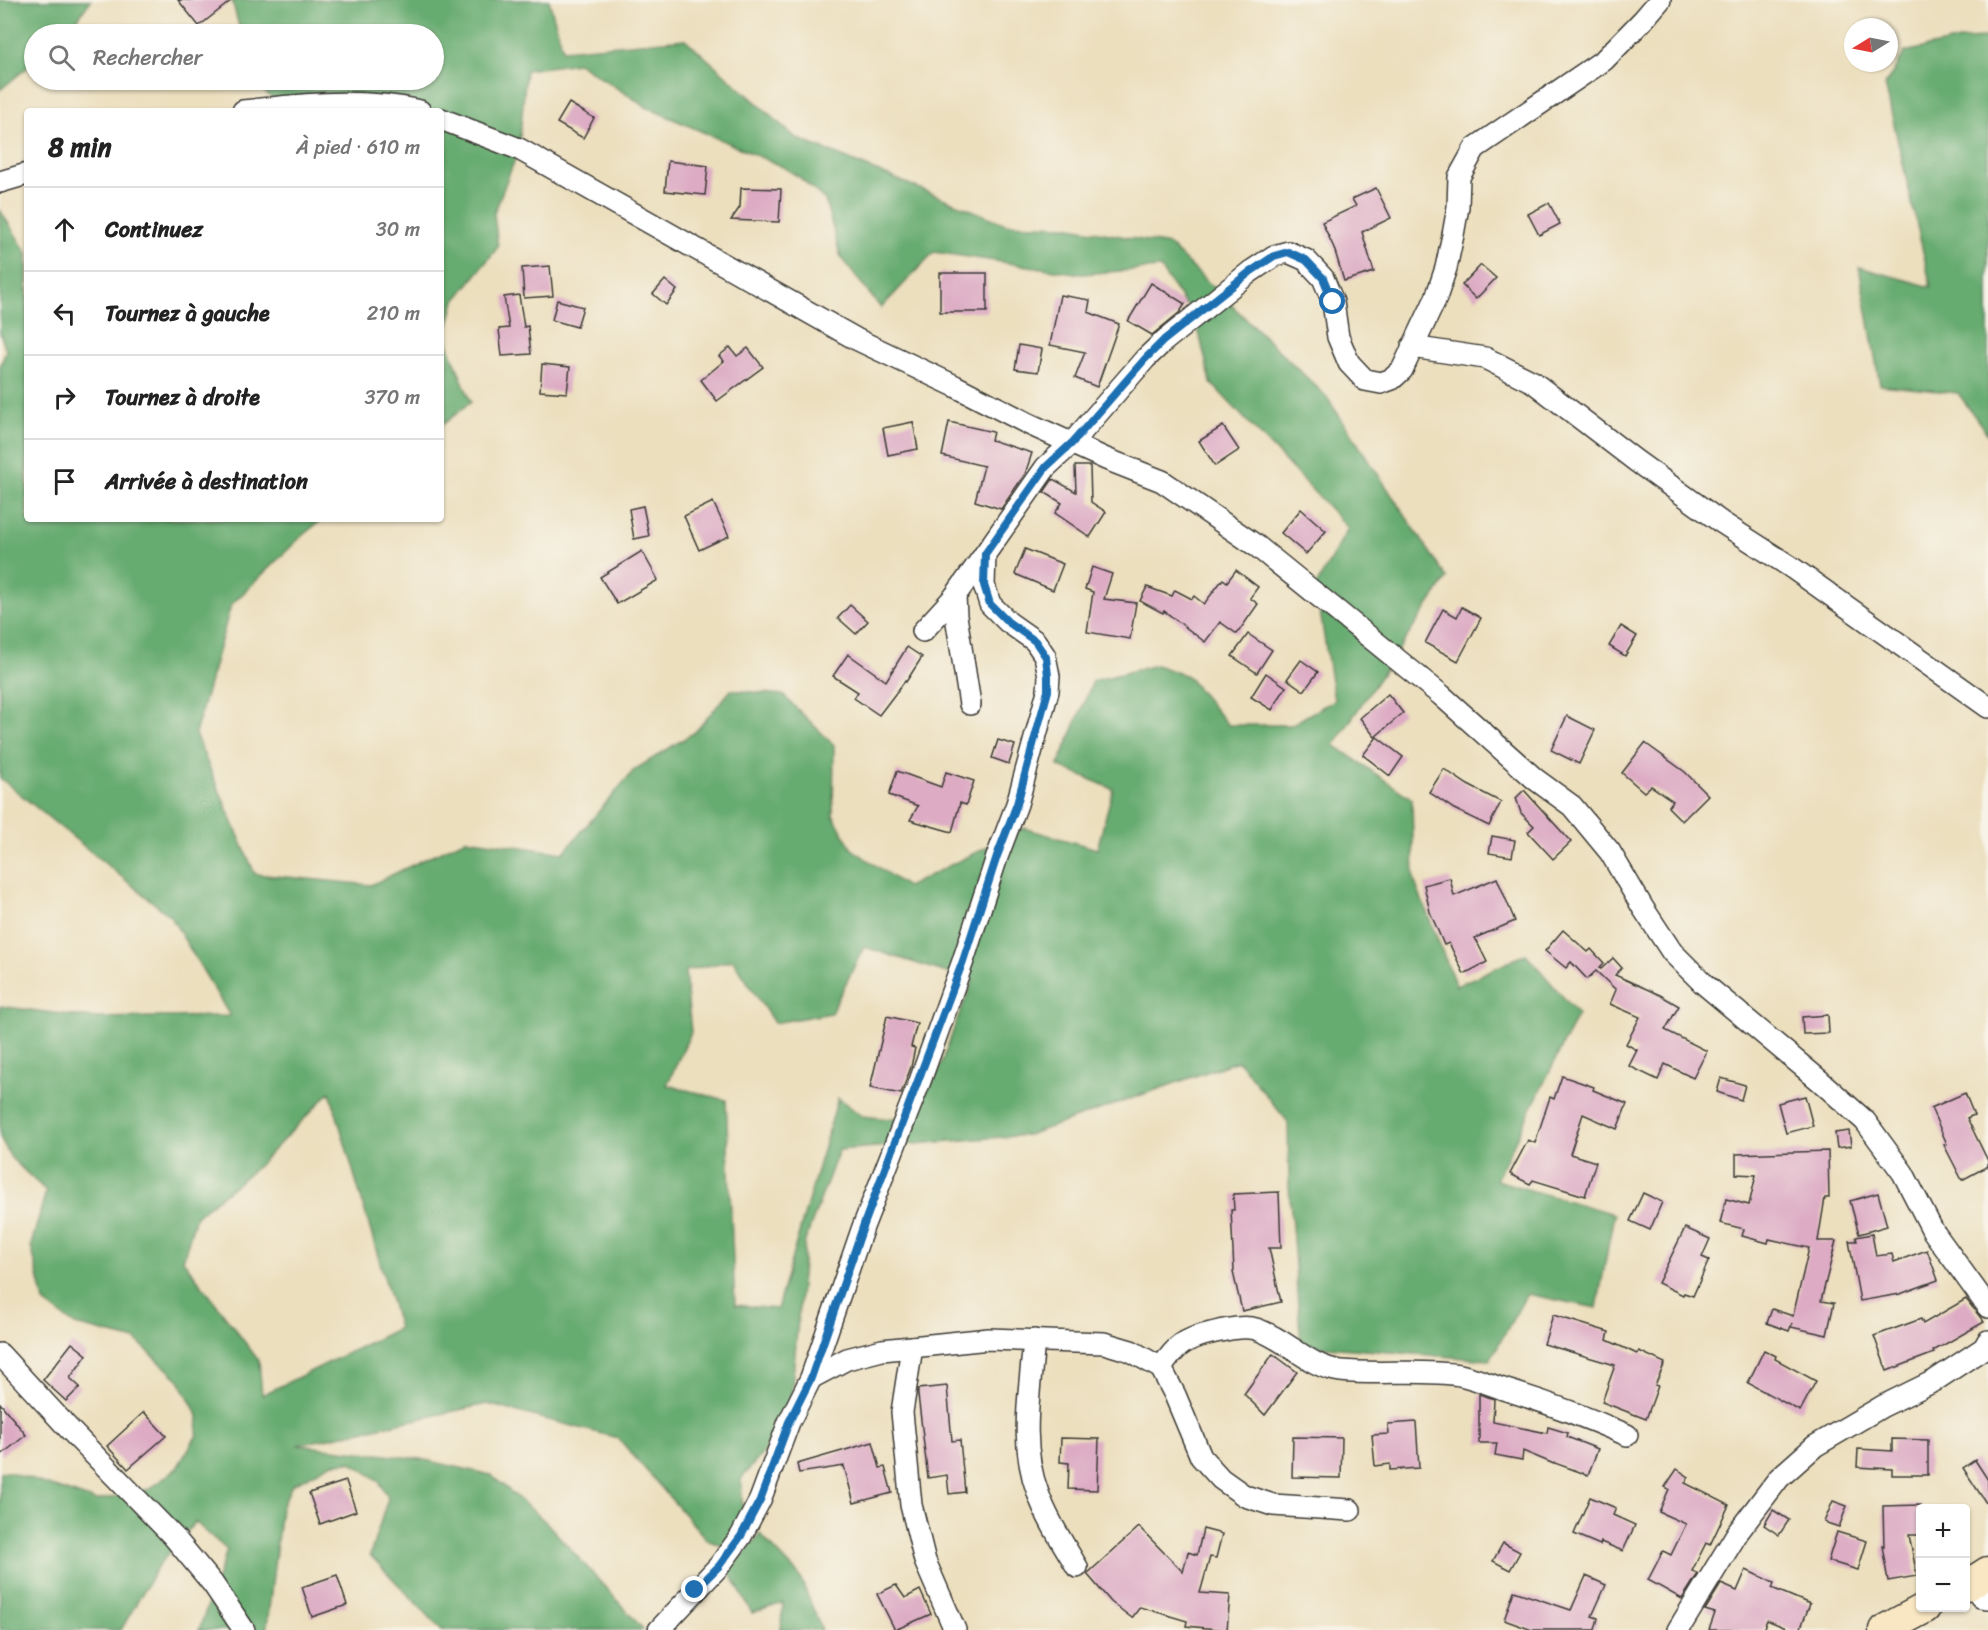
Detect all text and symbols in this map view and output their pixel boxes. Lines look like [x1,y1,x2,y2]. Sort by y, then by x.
north arrow [1844,18,1898,72]
search box [24,24,444,90]
text: Rechercher [93,38,203,77]
icon: search [45,41,78,74]
text: 8 min [48,124,112,170]
text: À pied · 610 m [296,130,420,165]
text: Continuez [105,210,203,249]
text: 30 m [376,212,420,247]
icon: ahead [48,213,81,246]
route start [1319,288,1345,314]
text: Tournez à gauche [105,294,270,333]
text: 210 m [367,296,420,331]
icon: left [48,297,81,330]
text: Tournez à droite [105,378,260,417]
text: 370 m [364,380,420,415]
icon: right [48,381,81,414]
text: Arrivée à destination [105,462,308,501]
icon: arrive [48,465,81,498]
map controls [1916,1504,1970,1612]
button: + [1916,1504,1970,1558]
button: − [1916,1558,1970,1612]
route end [681,1576,707,1602]

